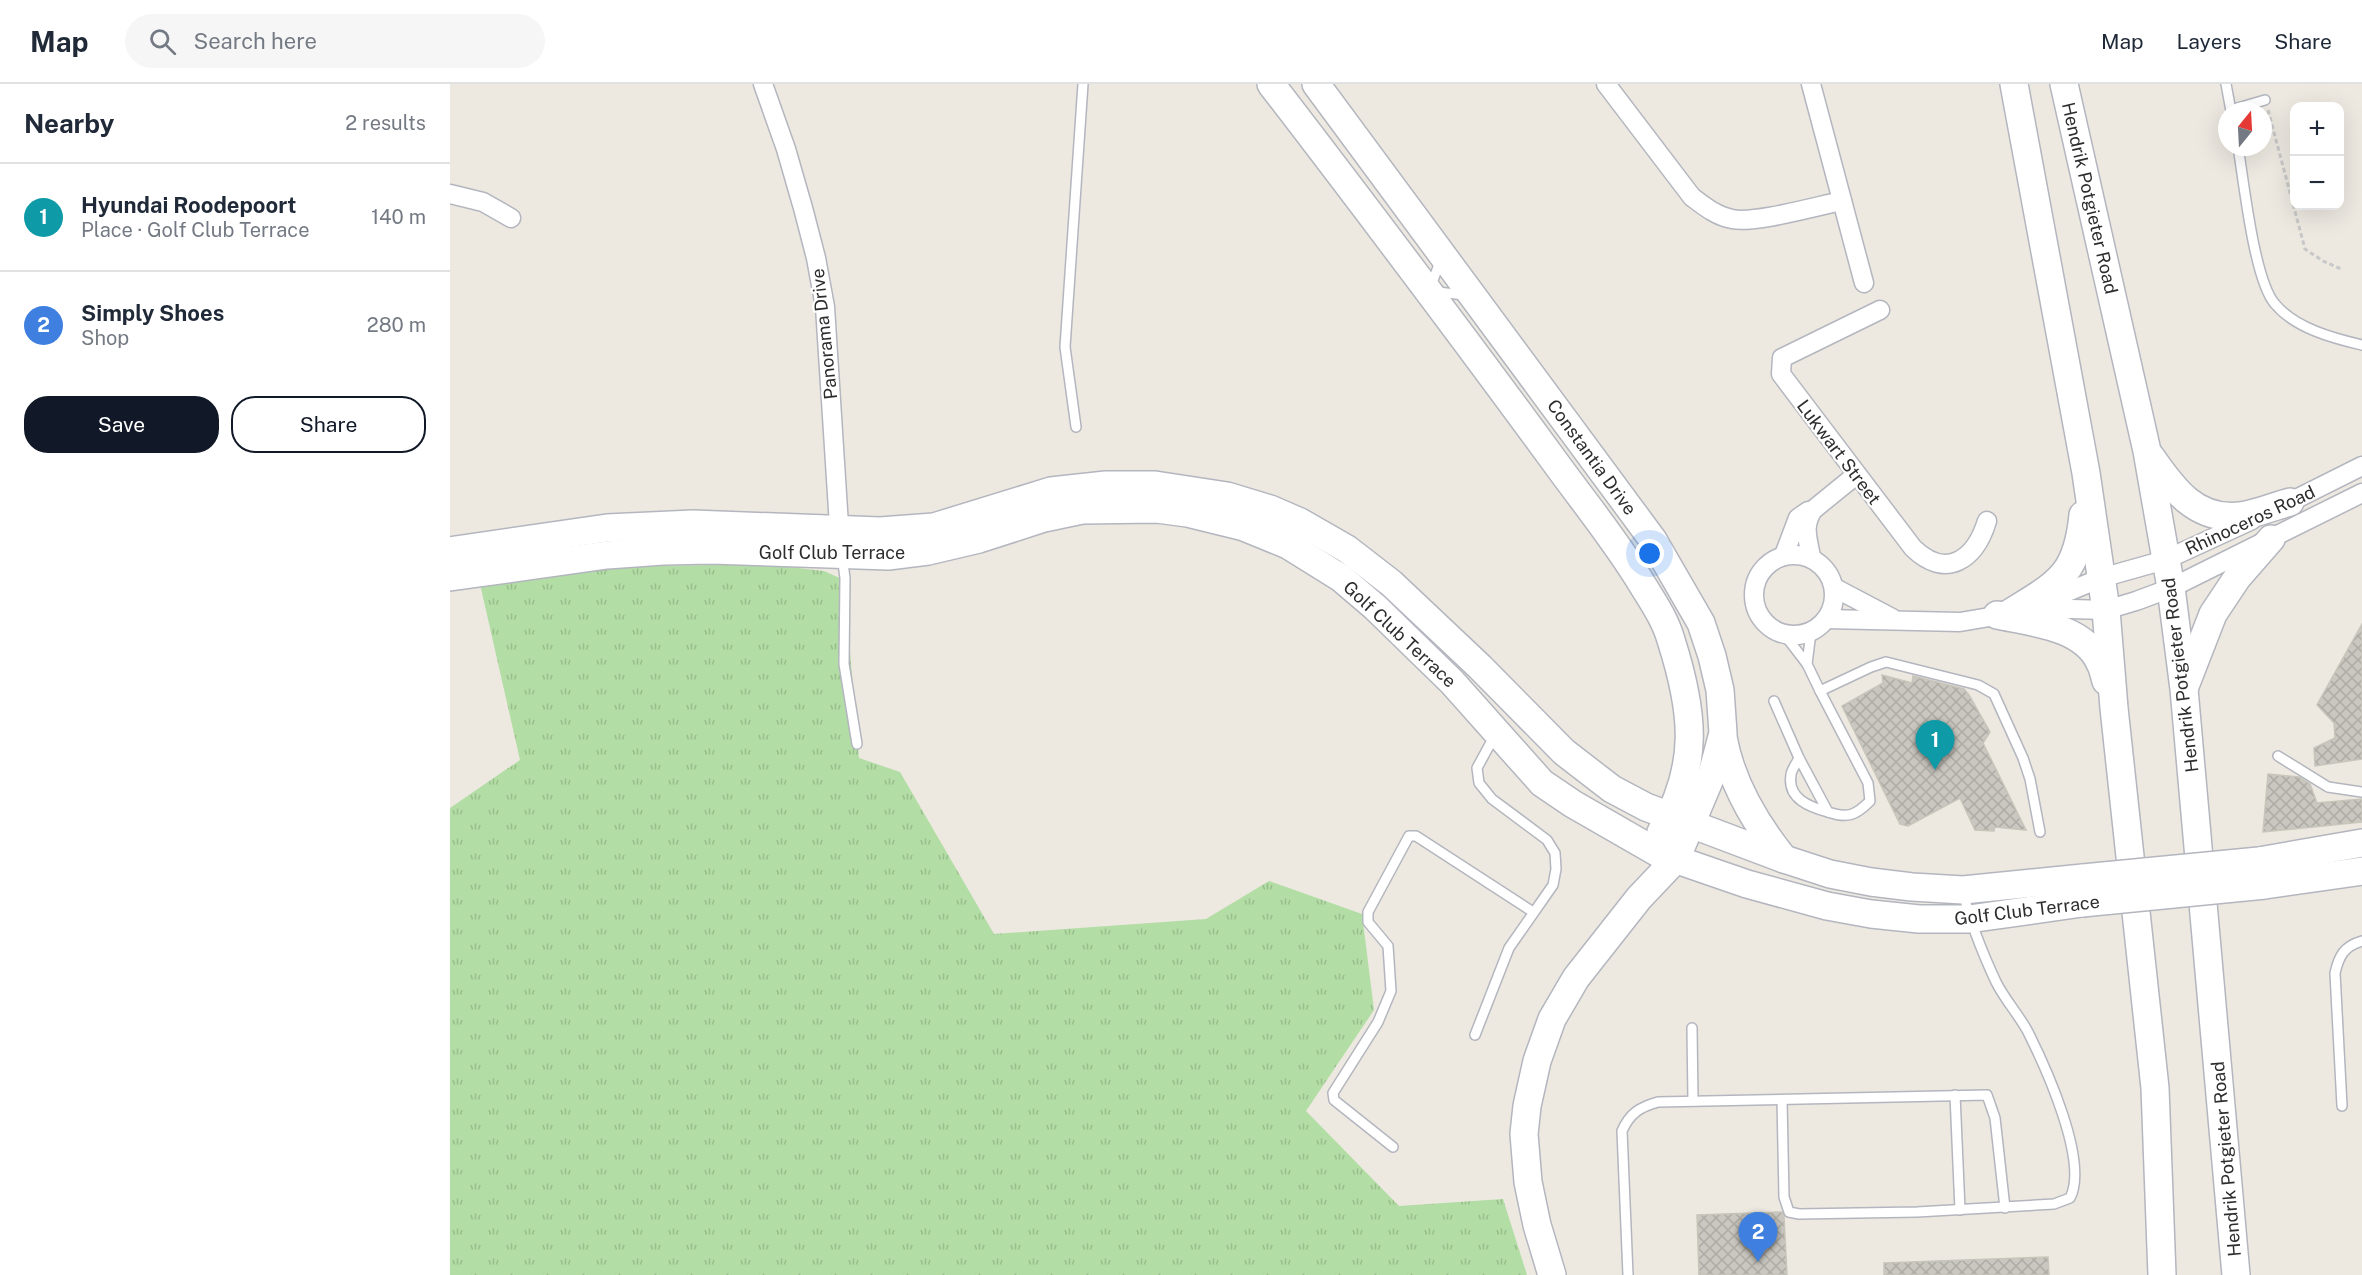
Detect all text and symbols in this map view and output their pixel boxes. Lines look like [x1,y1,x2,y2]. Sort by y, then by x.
search box [125,14,545,68]
text: Map [30,25,89,58]
icon: search [146,25,179,58]
text: Search here [194,28,317,54]
text: Map [2101,29,2144,54]
text: Layers [2177,29,2241,54]
text: Share [2274,29,2332,54]
street label: Hendrik Potgieter Road [2058,100,2122,296]
north arrow [2218,102,2272,156]
map controls [2290,102,2344,210]
button: + [2290,102,2344,156]
text: Nearby [24,108,114,139]
text: 2 results [345,111,426,135]
button: − [2290,156,2344,210]
text: Hyundai Roodepoort [81,192,296,218]
text: 1 [39,205,48,229]
text: 140 m [371,205,426,229]
text: Place · Golf Club Terrace [81,218,309,242]
street label: Panorama Drive [807,268,841,400]
text: Simply Shoes [81,300,224,326]
text: 2 [37,313,50,337]
text: 280 m [367,313,426,337]
text: Shop [81,326,129,350]
street label: Constantia Drive [1543,395,1641,519]
street label: Lukwart Street [1793,395,1885,509]
button: Save [24,396,219,453]
button: Share [231,396,426,453]
street label: Rhinoceros Road [2182,481,2318,559]
your location [1635,539,1664,568]
street label: Golf Club Terrace [759,542,905,563]
street label: Golf Club Terrace [1339,576,1461,692]
street label: Hendrik Potgieter Road [2158,576,2202,774]
pin: 1 [1916,720,1954,770]
street label: Golf Club Terrace [1953,891,2101,929]
street label: Hendrik Potgieter Road [2207,1060,2245,1258]
pin: 2 [1738,1212,1778,1262]

